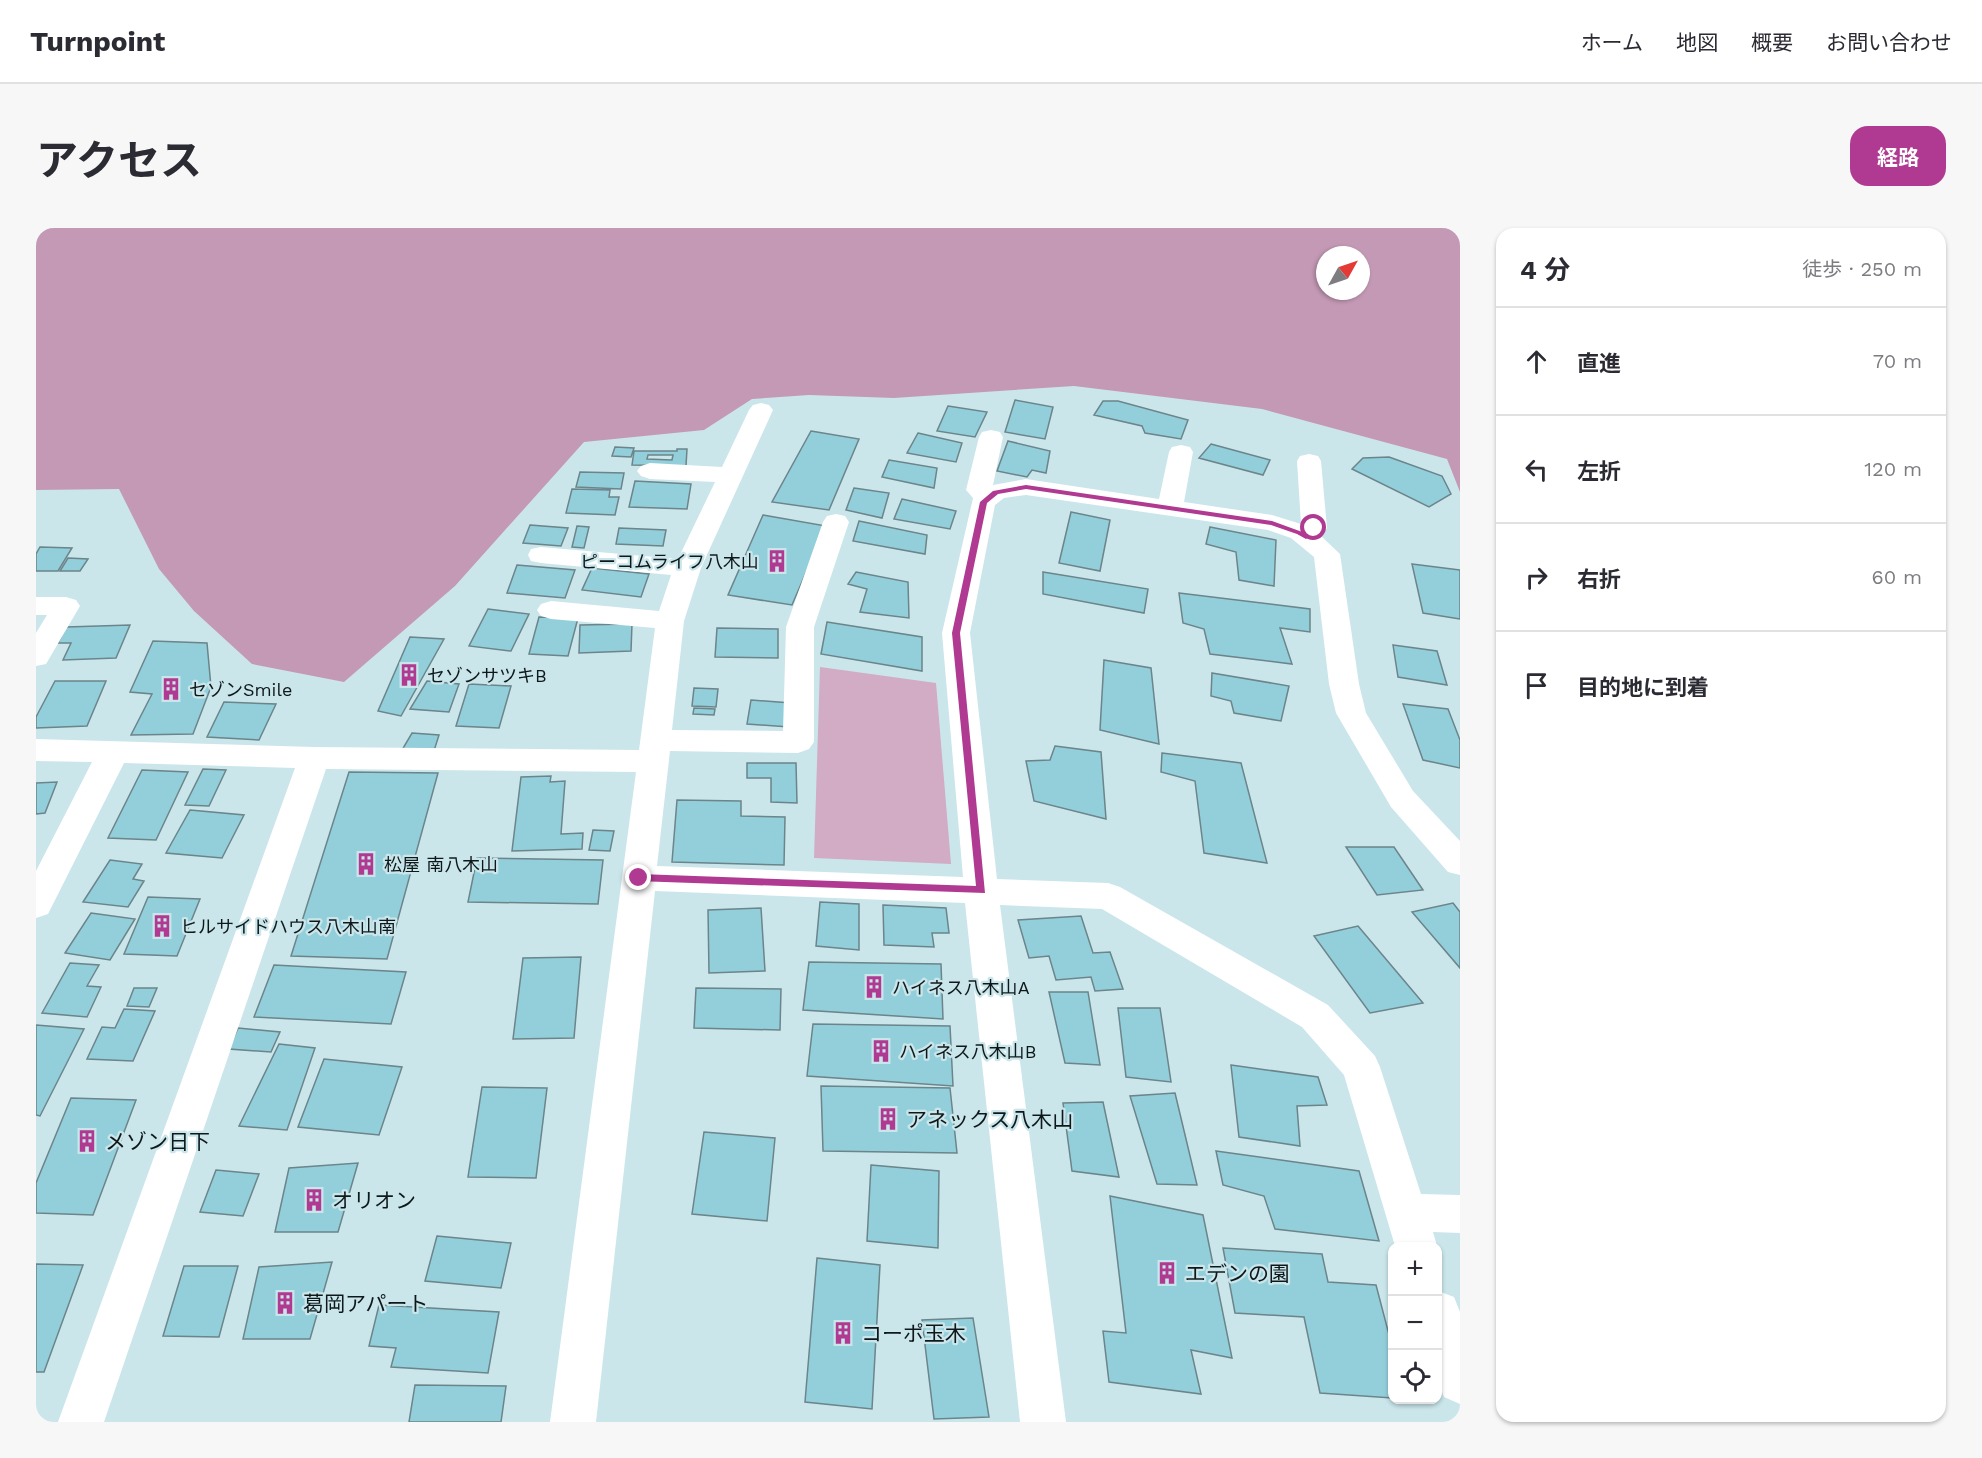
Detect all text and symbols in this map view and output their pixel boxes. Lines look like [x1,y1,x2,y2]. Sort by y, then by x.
text: Turnpoint [30,25,165,58]
text: ホーム [1581,30,1643,55]
text: 地図 [1676,30,1718,55]
text: 概要 [1751,30,1793,55]
text: お問い合わせ [1826,30,1952,55]
button: 経路 [1850,126,1946,186]
text: アクセス [36,136,202,185]
north arrow [1316,246,1370,300]
text: 4 分 [1520,255,1570,285]
text: 徒歩 · 250 m [1802,257,1922,281]
icon: ahead [1520,345,1553,378]
text: 70 m [1873,349,1922,373]
text: 直進 [1577,351,1621,376]
icon: left [1520,453,1553,486]
text: 120 m [1864,457,1922,481]
text: 左折 [1577,459,1621,484]
route start [1300,514,1326,540]
building icon: ピーコムライフ八木山 [764,548,790,574]
place label: ピーコムライフ八木山 [580,551,759,572]
icon: right [1520,561,1553,594]
text: 60 m [1872,565,1922,589]
text: 右折 [1577,567,1621,592]
building icon: セゾンサツキB [396,662,422,688]
place label: セゾンサツキB [427,665,547,686]
icon: arrive [1520,669,1553,702]
text: 目的地に到着 [1577,675,1709,700]
building icon: セゾンSmile [158,676,184,702]
place label: セゾンSmile [189,679,292,700]
building icon: 松屋 南八木山 [353,851,379,877]
place label: 松屋 南八木山 [384,854,498,875]
route end [625,864,651,890]
building icon: ヒルサイドハウス八木山南 [149,913,175,939]
place label: ヒルサイドハウス八木山南 [180,916,396,937]
building icon: ハイネス八木山A [861,974,887,1000]
place label: ハイネス八木山A [892,977,1030,998]
building icon: ハイネス八木山B [868,1038,894,1064]
place label: ハイネス八木山B [899,1041,1036,1062]
building icon: アネックス八木山 [875,1106,901,1132]
place label: アネックス八木山 [906,1107,1073,1132]
building icon: メゾン日下 [74,1128,100,1154]
place label: メゾン日下 [105,1129,210,1154]
building icon: オリオン [301,1187,327,1213]
place label: オリオン [332,1188,416,1213]
map controls [1388,1242,1442,1404]
button: + [1388,1242,1442,1296]
building icon: エデンの園 [1154,1260,1180,1286]
place label: エデンの園 [1185,1261,1290,1286]
building icon: 葛岡アパート [272,1290,298,1316]
place label: 葛岡アパート [303,1291,429,1316]
button: − [1388,1296,1442,1350]
building icon: コーポ玉木 [830,1320,856,1346]
place label: コーポ玉木 [861,1321,966,1346]
button: locate [1388,1350,1442,1404]

